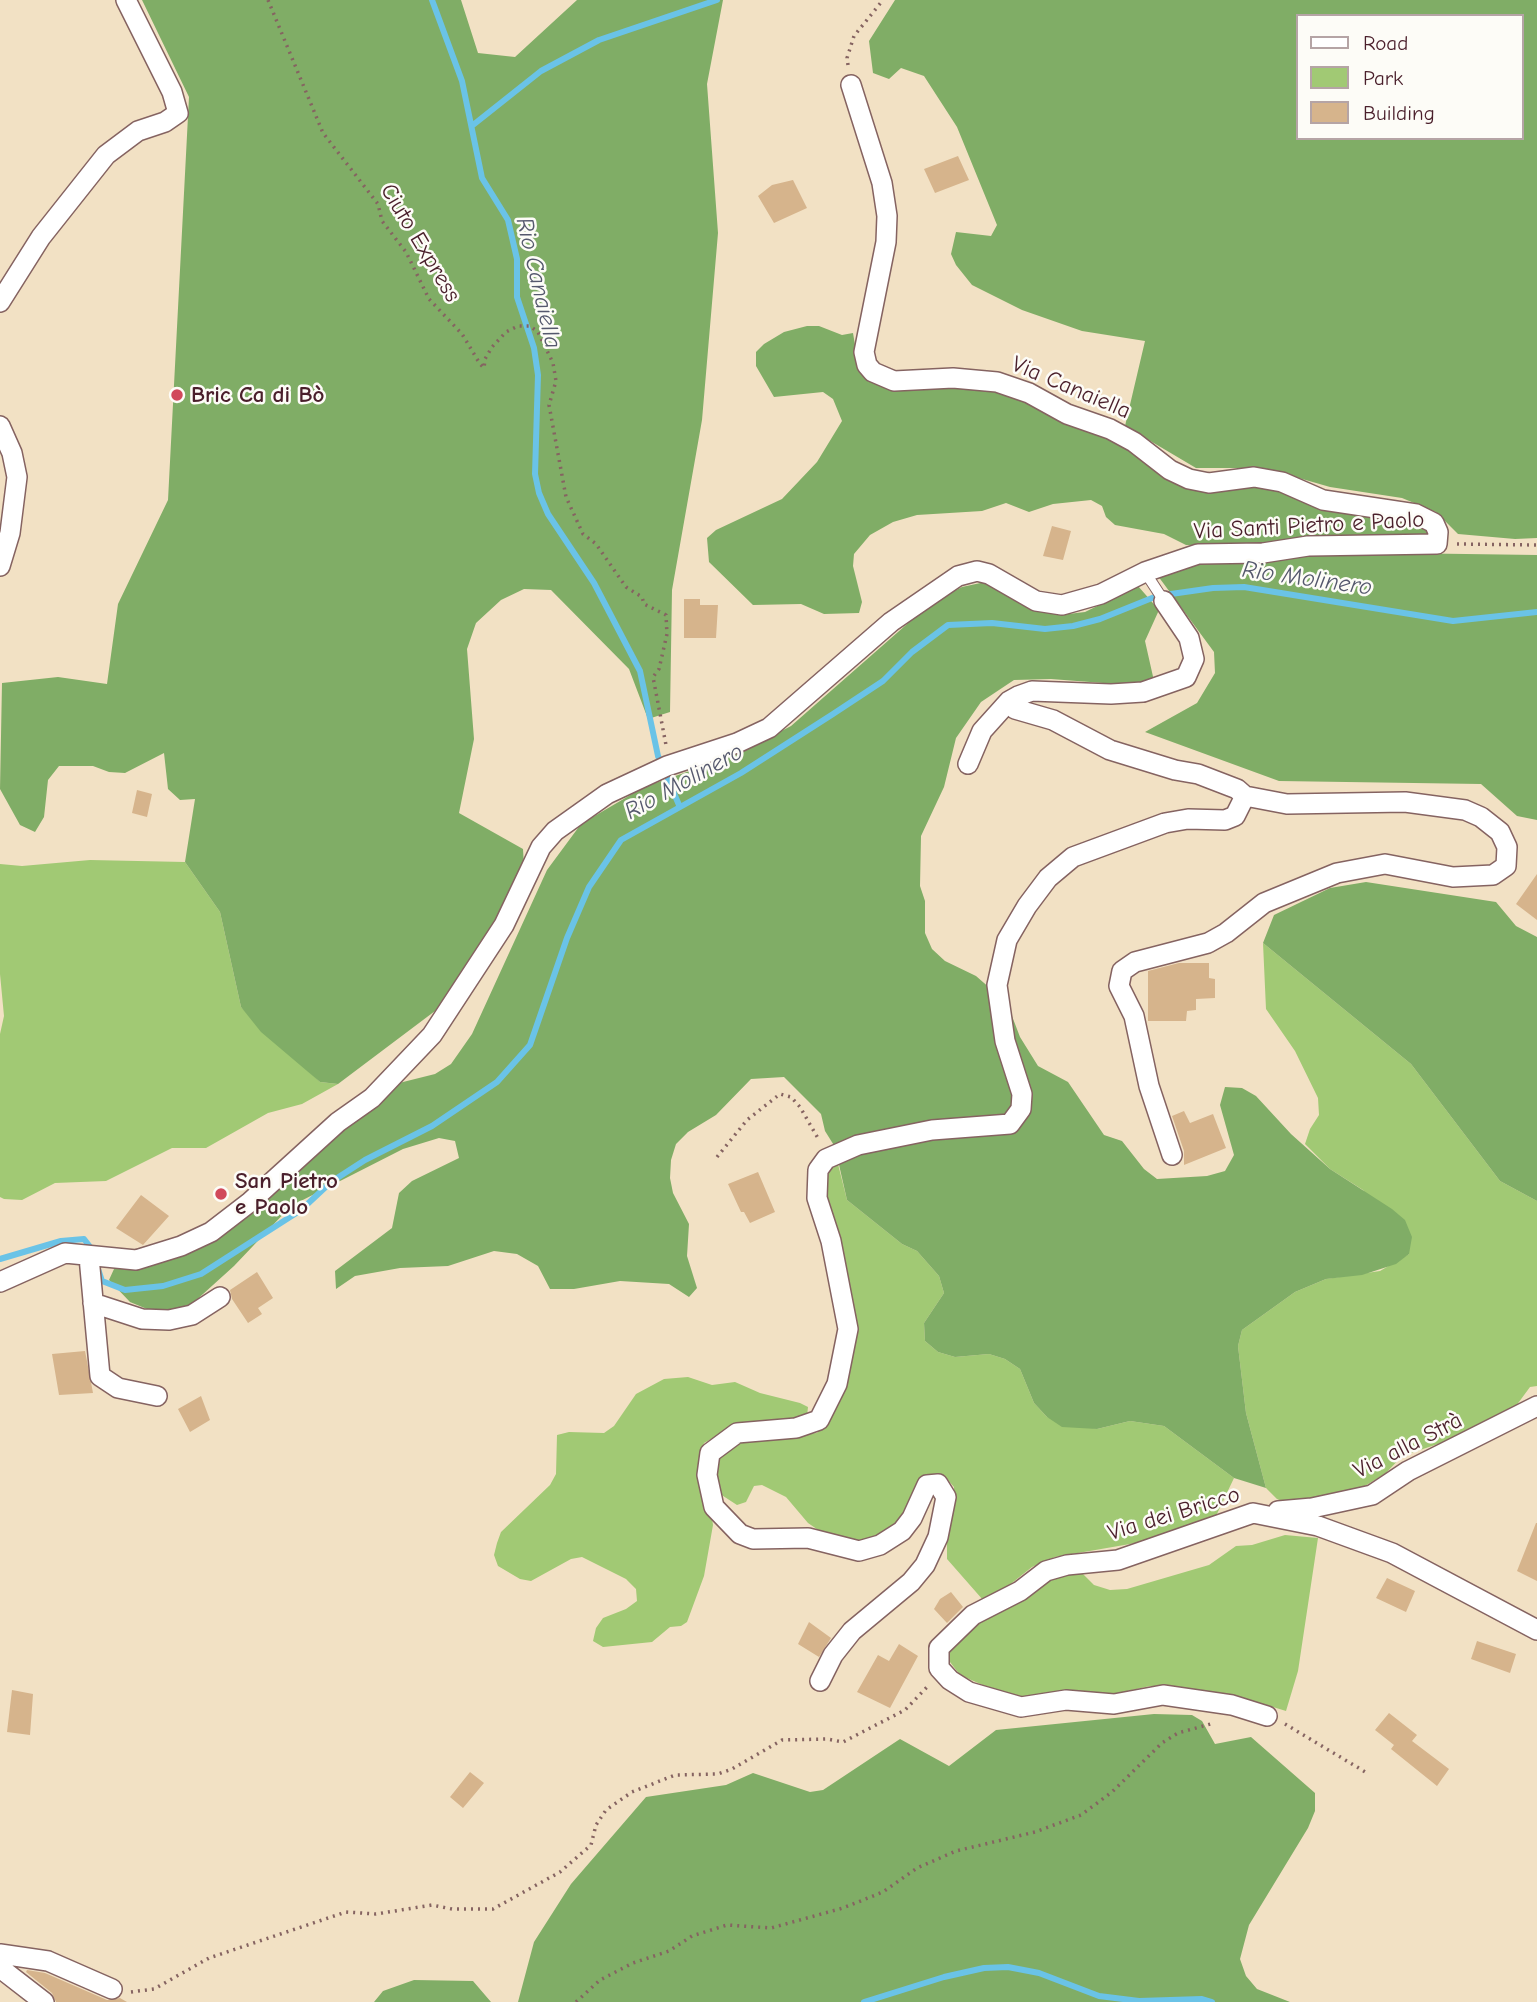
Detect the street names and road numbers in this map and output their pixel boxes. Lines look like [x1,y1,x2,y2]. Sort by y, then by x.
street label: Ciuto Express [374,179,466,307]
street label: Via Canaiella [1007,351,1135,425]
street label: Via Santi Pietro e Paolo [1193,506,1425,546]
street label: Via alla Strà [1349,1407,1467,1485]
street label: Via dei Bricco [1105,1481,1243,1547]

